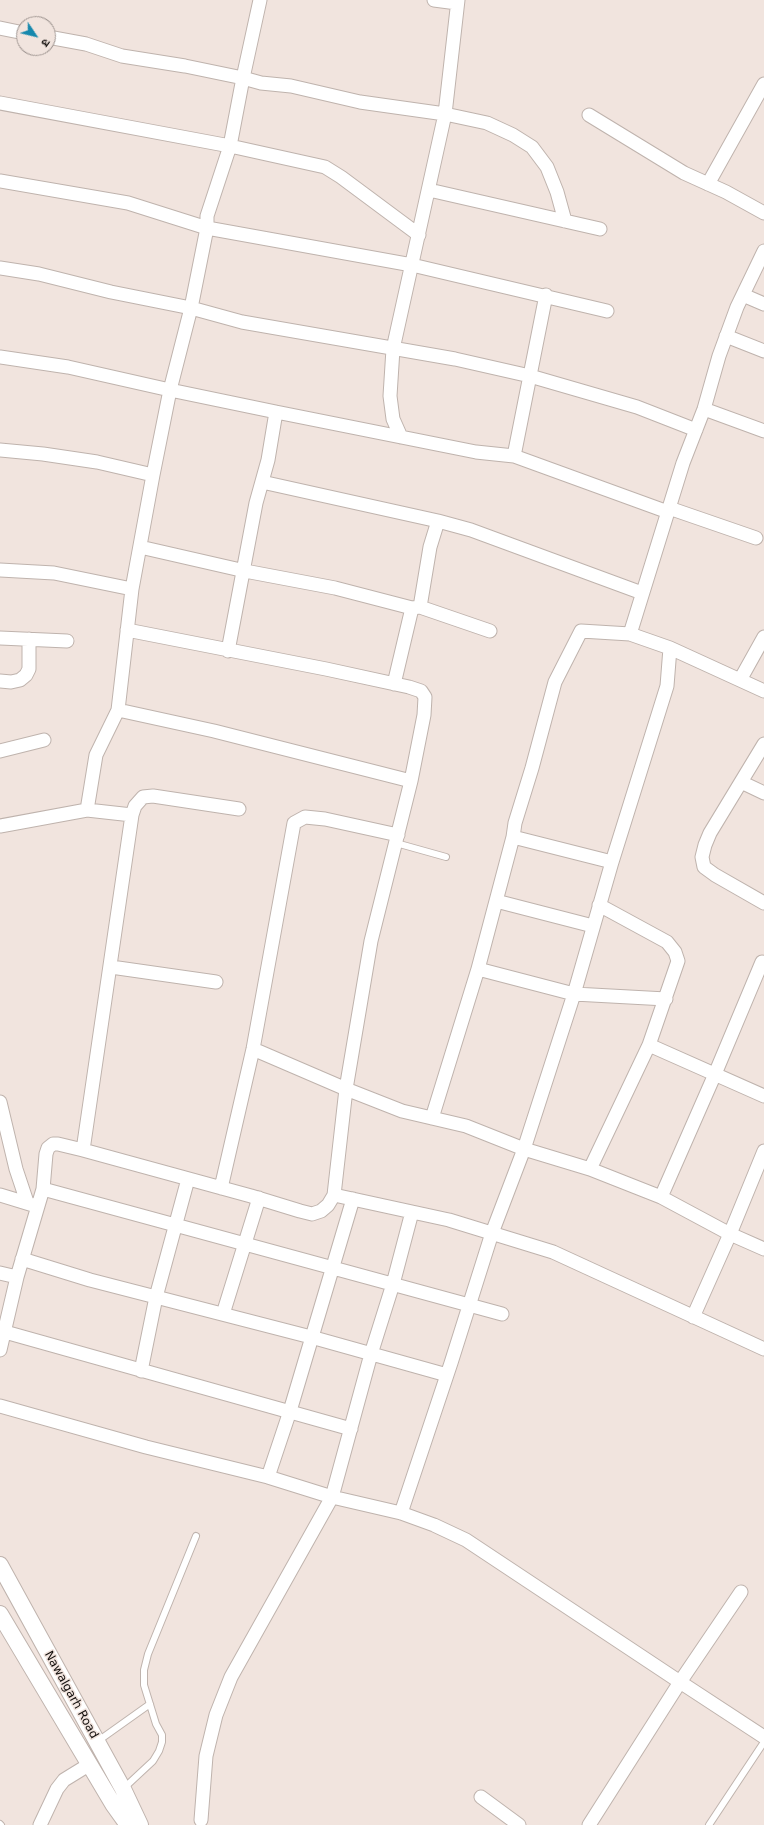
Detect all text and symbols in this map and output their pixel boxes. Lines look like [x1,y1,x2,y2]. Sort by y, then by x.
north arrow [16,16,56,56]
text: उ [38,36,53,49]
street label: Nawalgarh Road [41,1649,101,1741]

